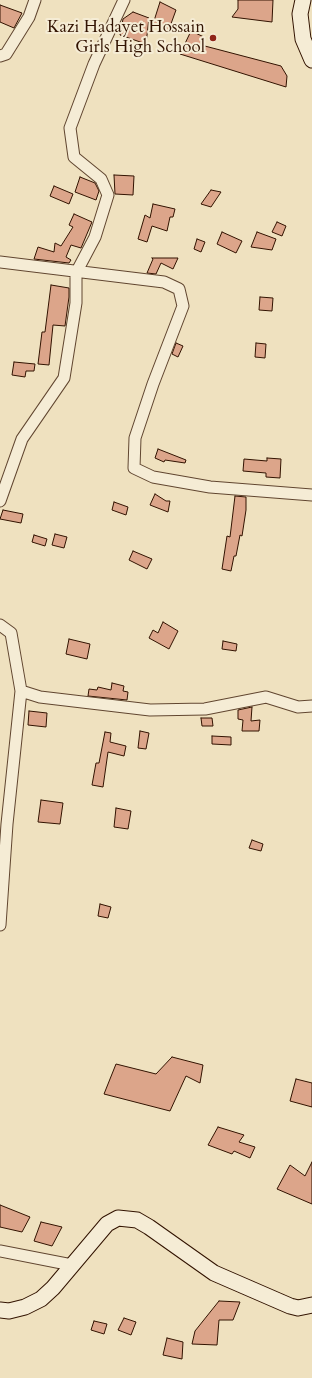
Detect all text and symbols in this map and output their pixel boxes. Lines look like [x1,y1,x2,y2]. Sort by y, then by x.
place label: Kazi Hadayet Hossain Girls High School [47,18,205,58]
marker: Kazi Hadayet Hossain Girls High School [208,33,218,43]

